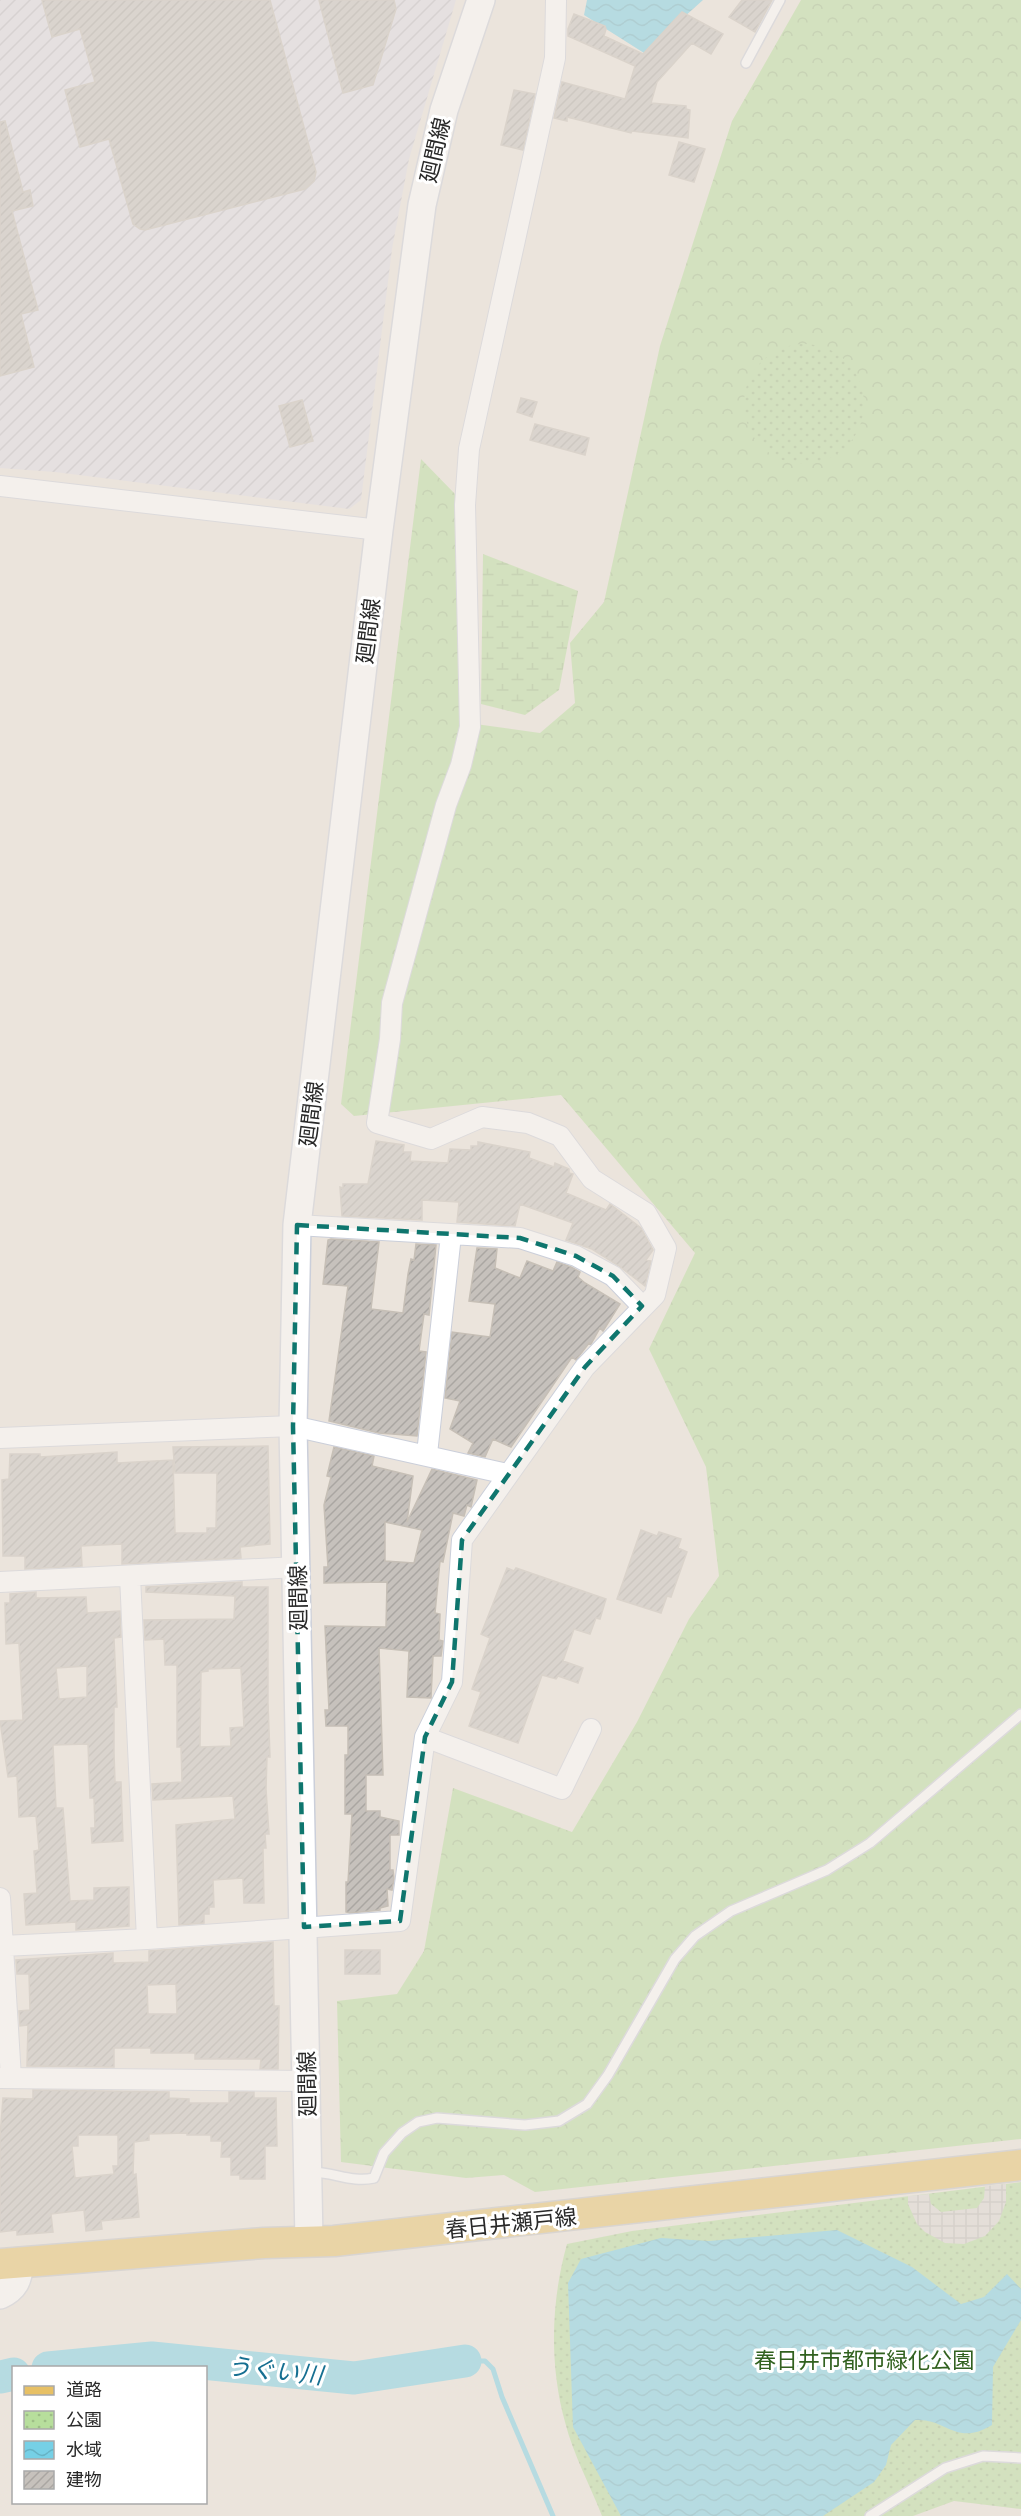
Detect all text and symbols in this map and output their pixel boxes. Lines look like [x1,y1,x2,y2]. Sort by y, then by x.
street label: 廻間線 [411,114,459,186]
street label: 廻間線 [347,596,389,666]
street label: 廻間線 [290,1079,332,1149]
street label: 廻間線 [280,1565,316,1631]
street label: 廻間線 [289,2051,325,2117]
street label: 春日井瀬戸線 [444,2199,578,2247]
park label: 春日井市都市緑化公園 [754,2343,974,2377]
water label: うぐい川 [225,2347,328,2393]
legend [12,2366,207,2504]
text: 道路 [66,2376,102,2403]
text: 公園 [66,2406,102,2433]
text: 水域 [66,2436,102,2463]
text: 建物 [66,2466,102,2493]

